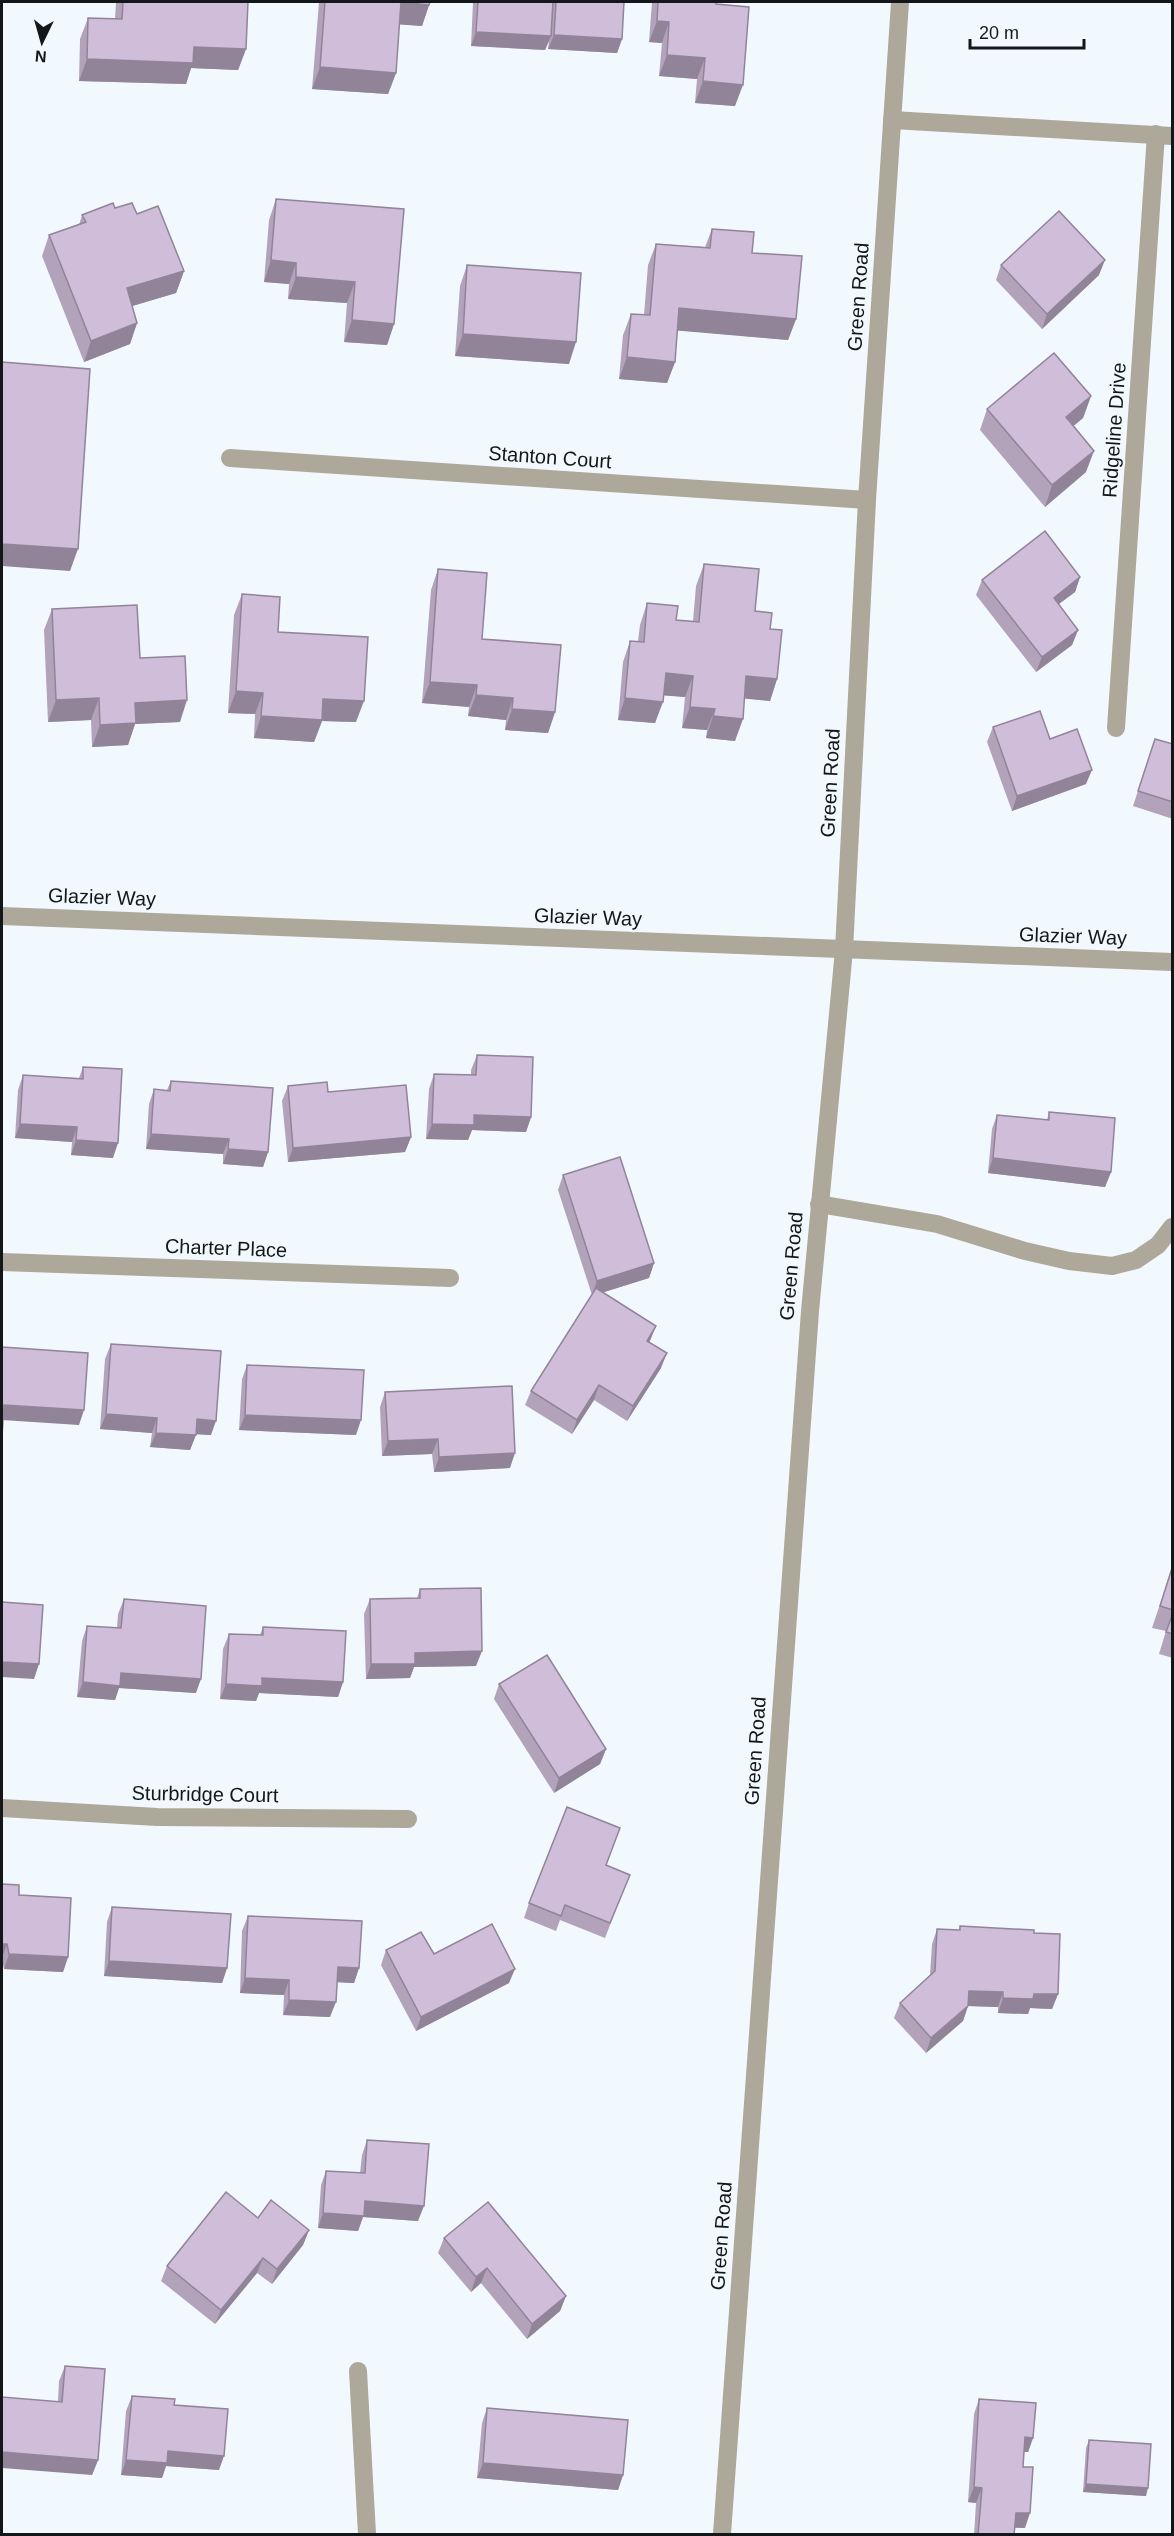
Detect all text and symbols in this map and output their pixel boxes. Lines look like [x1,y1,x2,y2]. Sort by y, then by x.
north arrow [12,12,72,72]
scale bar [970,12,1084,50]
text: 20 m [979,23,1019,43]
text: N [34,47,47,65]
street label: Green Road [843,242,873,352]
street label: Ridgeline Drive [1098,362,1130,498]
street label: Stanton Court [488,442,613,472]
street label: Green Road [816,728,844,838]
street label: Glazier Way [48,884,156,910]
street label: Glazier Way [534,904,642,930]
street label: Glazier Way [1019,923,1127,949]
street label: Green Road [775,1211,807,1321]
street label: Charter Place [165,1235,287,1261]
street label: Green Road [740,1696,770,1806]
street label: Sturbridge Court [131,1782,279,1806]
street label: Green Road [706,2181,736,2291]

